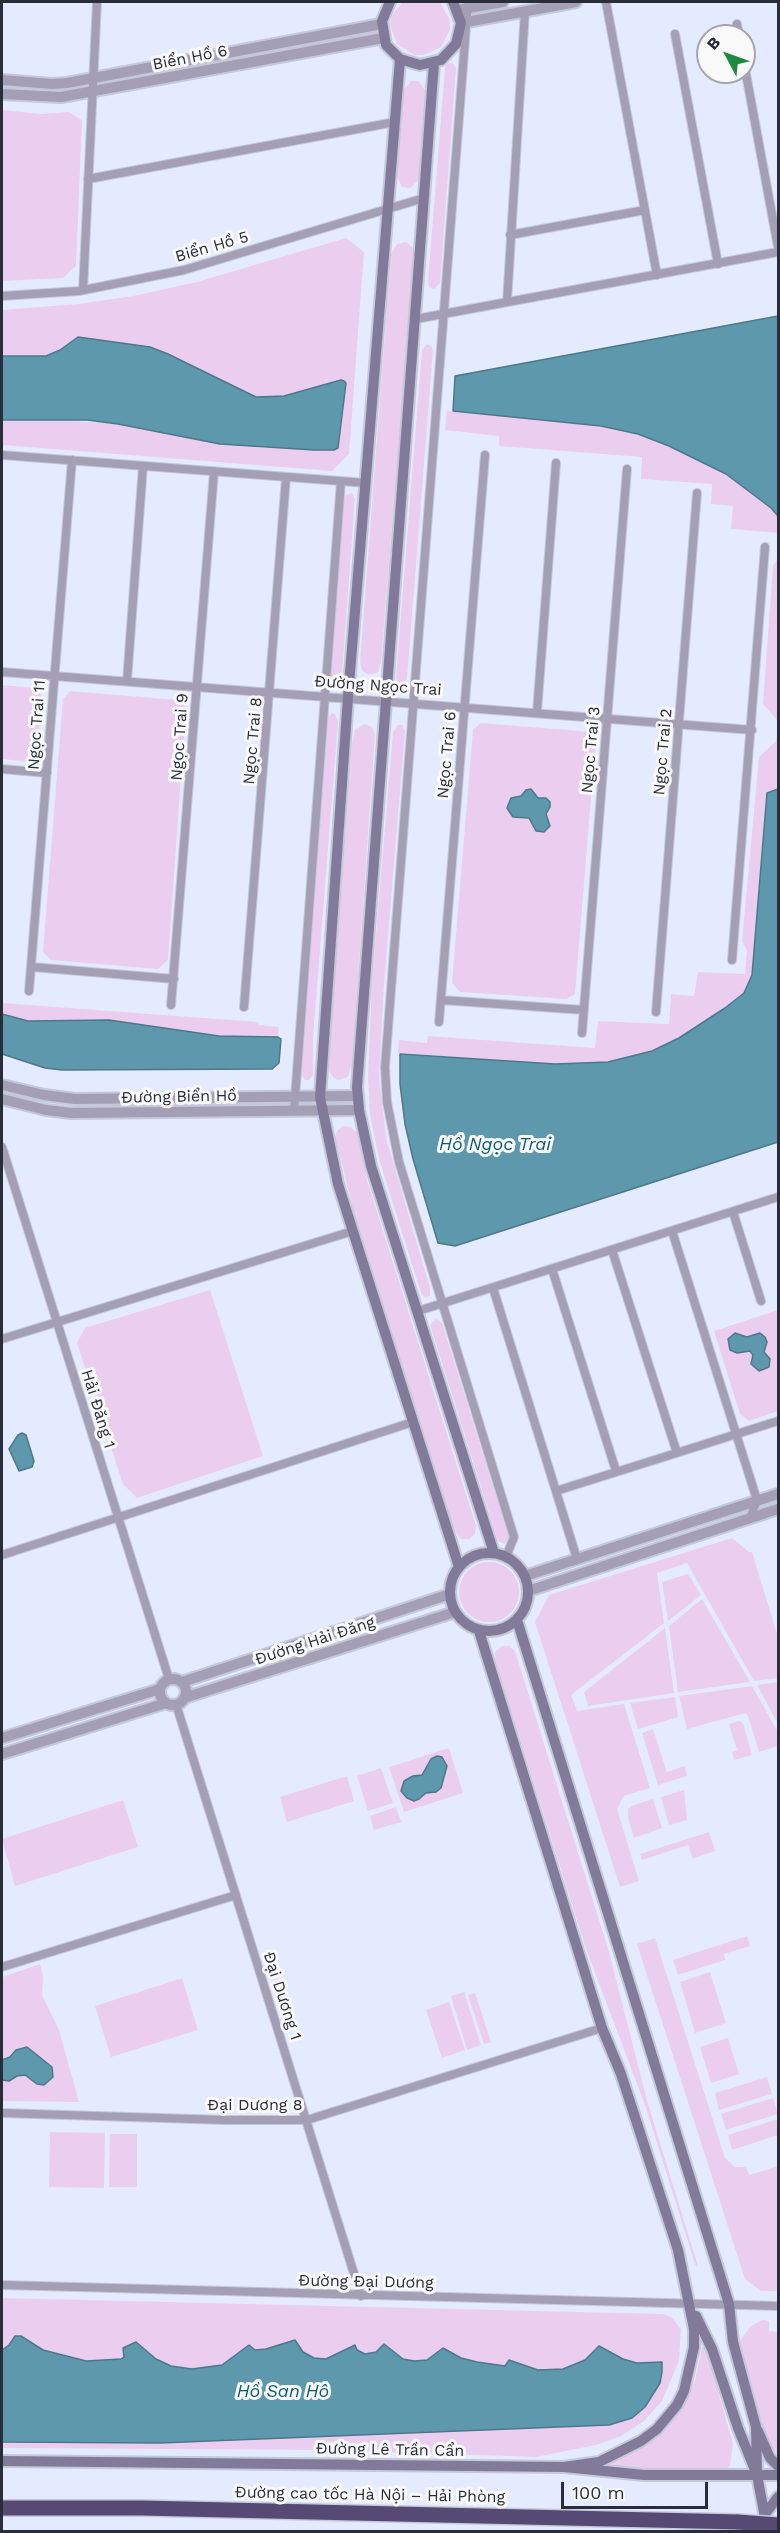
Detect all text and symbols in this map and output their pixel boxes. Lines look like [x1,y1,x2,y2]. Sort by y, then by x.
north arrow [696,24,756,84]
text: B [703,33,724,54]
street label: Biển Hồ 6 [151,41,229,75]
street label: Biển Hồ 5 [173,227,251,267]
street label: Đường Ngọc Trai [314,672,442,700]
street label: Ngọc Trai 11 [24,679,50,771]
street label: Ngọc Trai 9 [167,693,193,781]
street label: Ngọc Trai 8 [240,697,266,785]
street label: Ngọc Trai 3 [578,706,604,794]
street label: Ngọc Trai 2 [650,708,676,796]
street label: Ngọc Trai 6 [434,711,460,799]
street label: Đường Biển Hồ [121,1086,237,1108]
water label: Hồ Ngọc Trai [439,1134,551,1156]
street label: Hải Đăng 1 [77,1367,119,1451]
street label: Đường Hải Đăng [253,1613,377,1669]
street label: Đại Dương 1 [259,1949,305,2043]
street label: Đại Dương 8 [207,2095,303,2115]
street label: Đường Đại Dương [298,2271,434,2293]
water label: Hồ San Hô [237,2381,329,2403]
street label: Đường Lê Trần Cẩn [316,2439,464,2461]
scale bar [564,2470,711,2508]
text: 100 m [572,2482,625,2503]
street label: Đường cao tốc Hà Nội – Hải Phòng [235,2483,505,2507]

